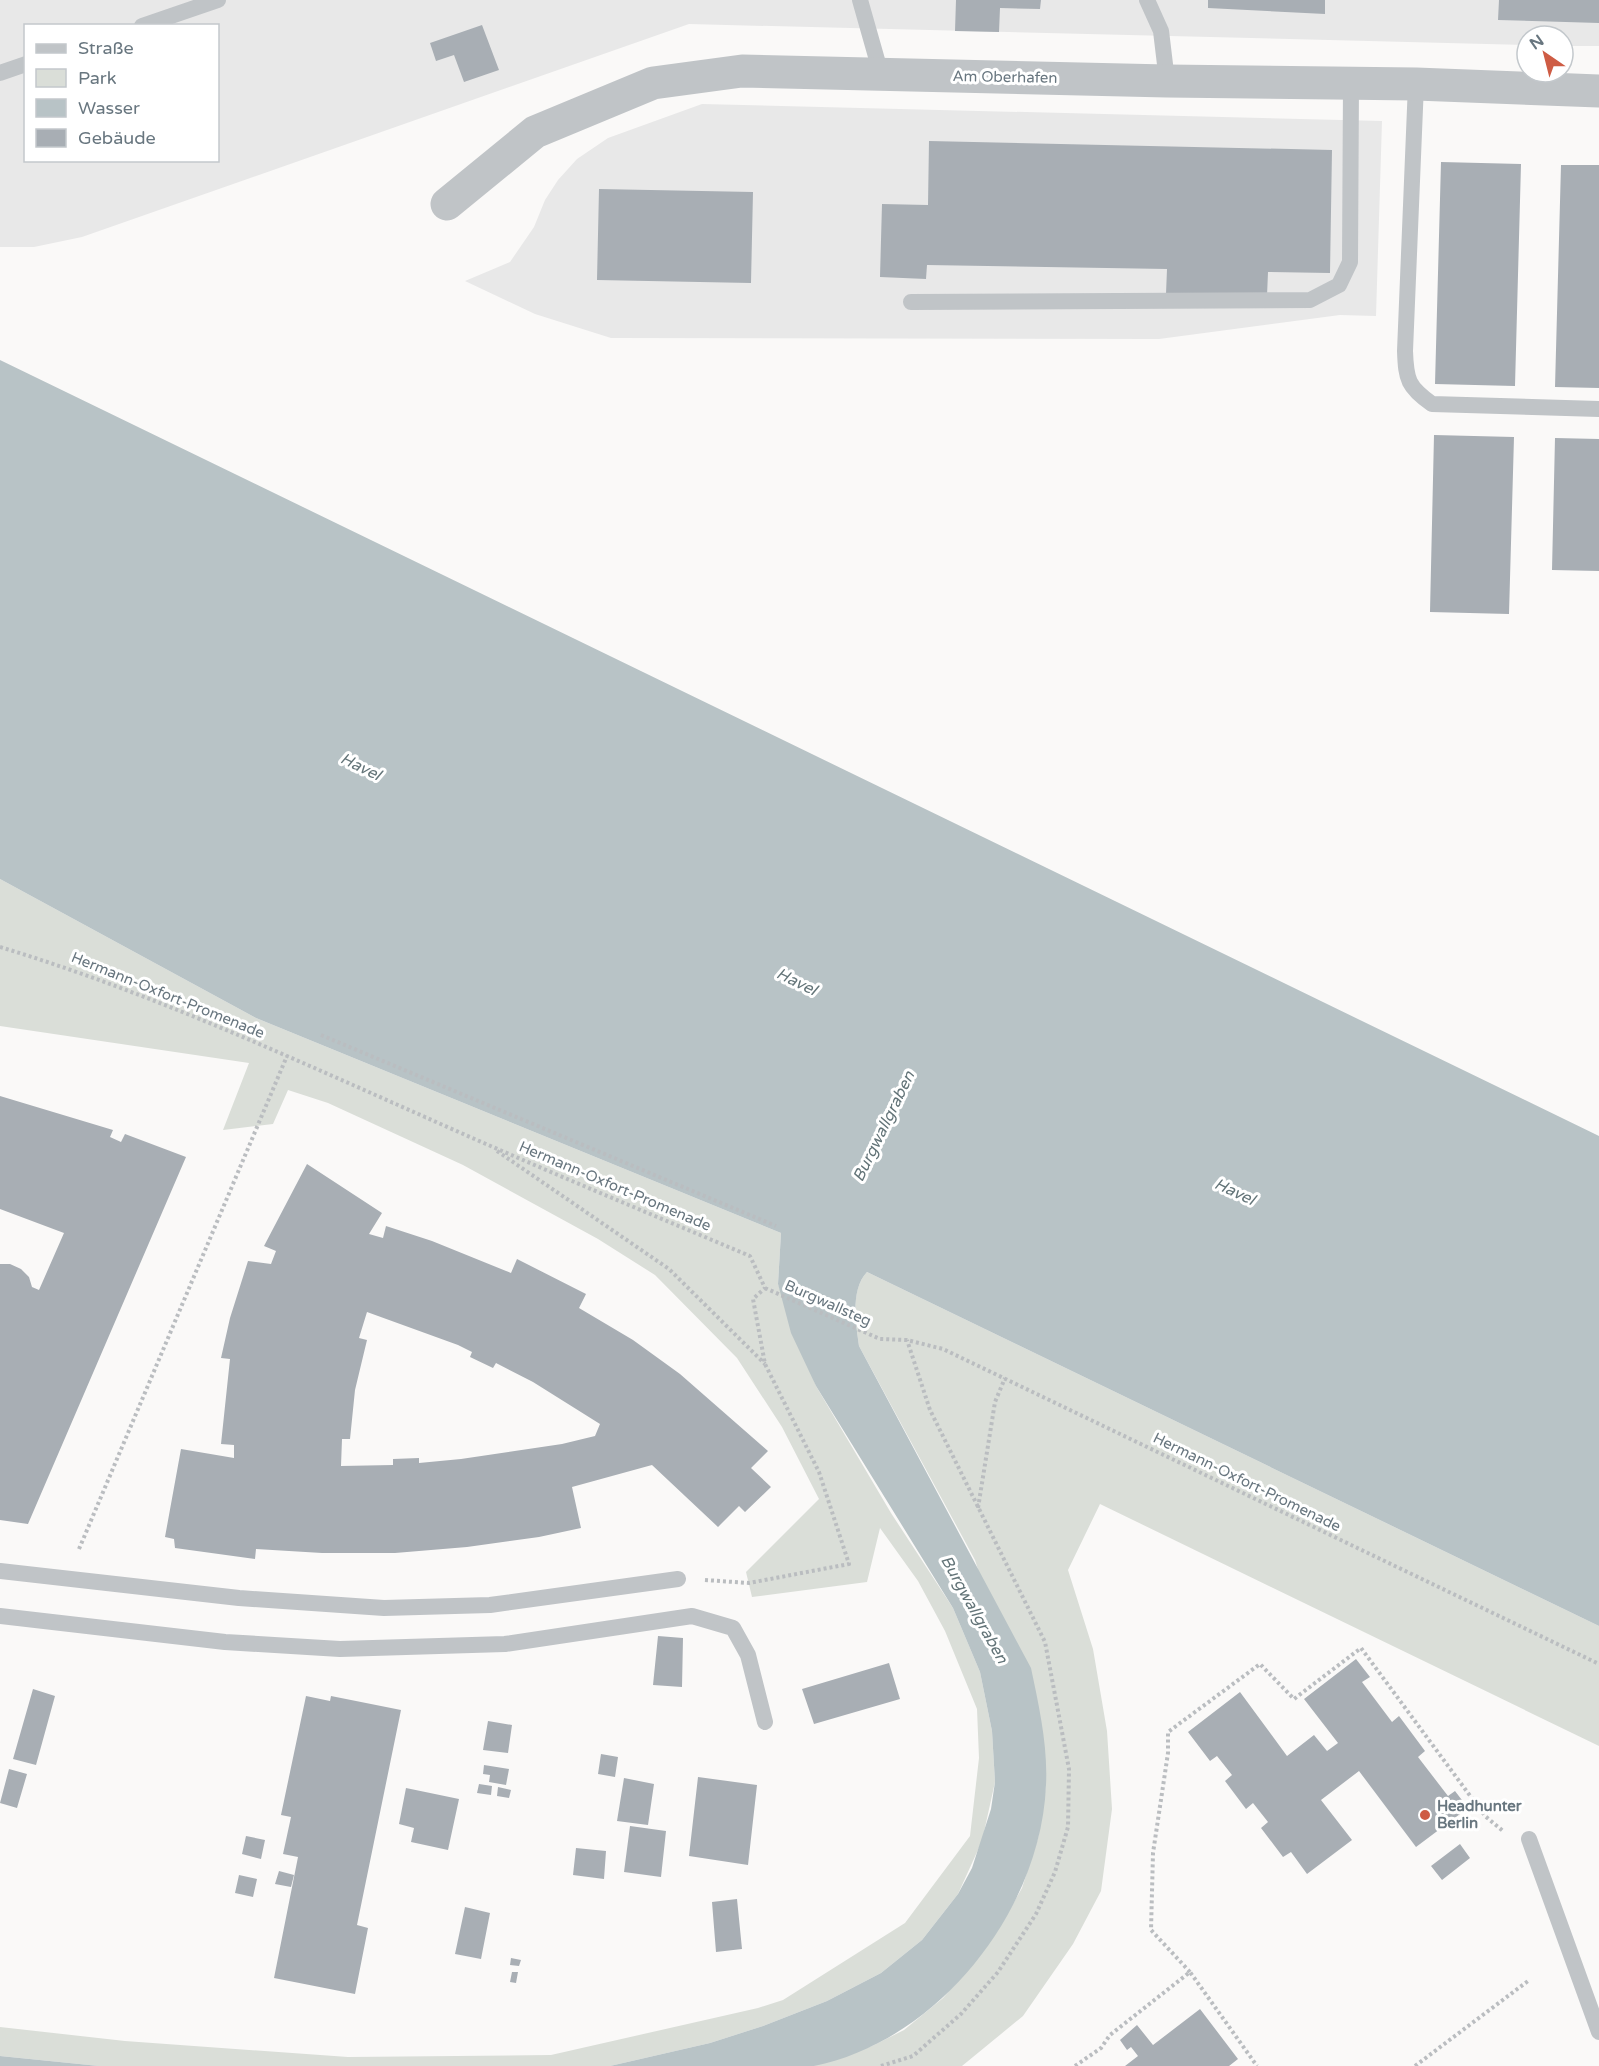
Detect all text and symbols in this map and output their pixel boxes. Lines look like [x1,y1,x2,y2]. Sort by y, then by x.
legend [24,24,219,162]
north arrow [1515,24,1575,84]
text: N [1526,31,1548,54]
text: Straße [78,37,134,59]
text: Park [78,67,117,89]
street label: Am Oberhafen [952,67,1058,87]
text: Wasser [78,97,140,119]
text: Gebäude [78,127,156,149]
water label: Havel [337,749,386,786]
street label: Hermann-Oxfort-Promenade [69,948,267,1042]
water label: Havel [773,964,822,1001]
water label: Burgwallgraben [849,1067,920,1185]
street label: Hermann-Oxfort-Promenade [516,1137,714,1235]
water label: Havel [1211,1174,1260,1211]
street label: Burgwallsteg [782,1276,874,1330]
street label: Hermann-Oxfort-Promenade [1150,1429,1344,1535]
water label: Burgwallgraben [936,1552,1013,1668]
place label: Headhunter Berlin [1437,1797,1522,1832]
marker: Headhunter Berlin [1418,1808,1432,1822]

